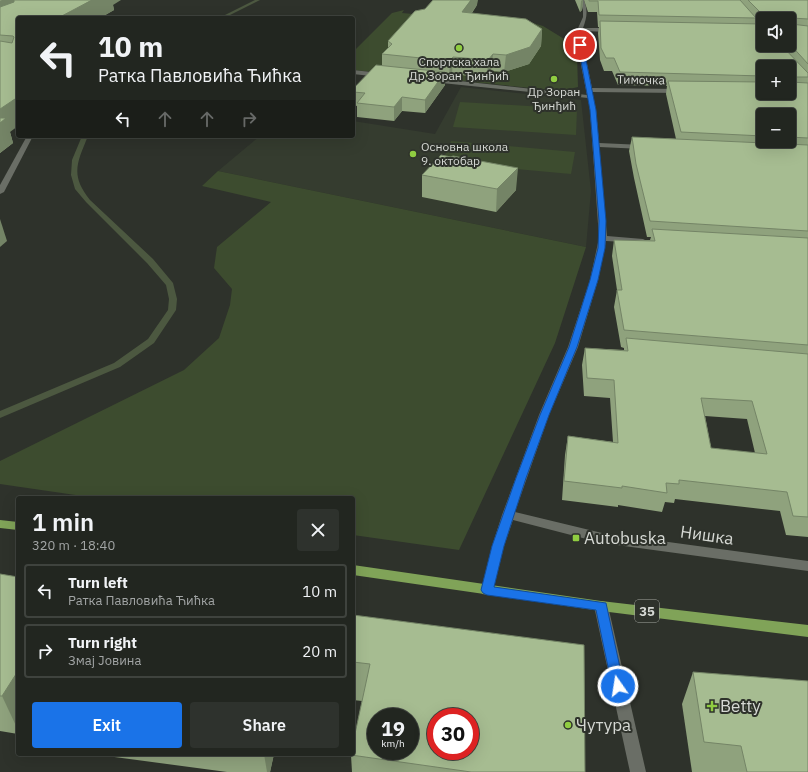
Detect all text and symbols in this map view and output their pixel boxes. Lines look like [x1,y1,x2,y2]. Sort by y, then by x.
map controls [756,12,796,148]
button: sound [756,12,796,52]
text: 10 m [98,28,163,65]
pin [563,28,597,62]
icon: left [32,32,84,84]
icon: arrive [569,34,591,56]
marker: Спортска хала Др Зоран Ђинђић [454,43,464,53]
place label: Спортска хала Др Зоран Ђинђић [409,54,509,83]
button: + [756,60,796,100]
text: Ратка Павловића Ћићка [98,64,302,87]
street label: Тимочка [617,72,666,87]
marker: Др Зоран Ђинђић [549,74,559,84]
place label: Др Зоран Ђинђић [528,84,580,113]
icon: left [112,108,134,130]
icon: ahead [154,108,176,130]
icon: ahead [196,108,218,130]
icon: right [238,108,260,130]
button: − [756,108,796,148]
place label: Основна школа 9. октобар [421,139,509,168]
marker: Основна школа 9. октобар [408,149,418,159]
text: 1 min [32,506,94,538]
button: close [297,509,339,551]
street label: Нишка [679,520,735,550]
place label: Autobuska [584,527,666,549]
marker: Autobuska [571,533,581,543]
text: 320 m · 18:40 [32,537,115,554]
text: Turn left [68,573,128,592]
icon: left [34,580,56,602]
text: 10 m [302,582,337,601]
text: Ратка Павловића Ћићка [68,592,215,609]
road number: 35 [635,600,659,622]
text: Turn right [68,633,137,652]
icon: right [34,640,56,662]
text: 20 m [302,642,337,661]
text: Змај Јовина [68,652,141,669]
position arrow [597,665,639,707]
place label: Betty [720,695,761,717]
marker: Betty [707,701,717,711]
button: Exit [32,702,182,748]
button: Share [190,702,339,748]
speed limit sign: 30 [427,708,479,760]
place label: Чутура [576,714,631,736]
text: 19 [381,715,405,742]
marker: Чутура [563,720,573,730]
text: km/h [381,737,405,750]

